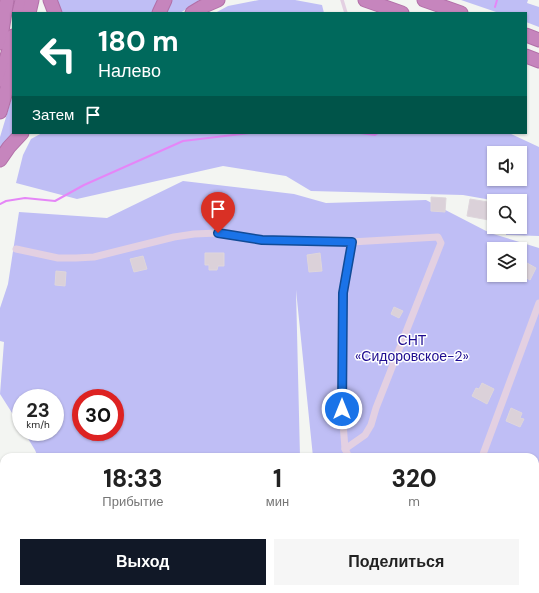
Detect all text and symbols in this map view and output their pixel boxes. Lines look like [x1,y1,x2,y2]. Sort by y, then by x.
text: 180 m [98,23,179,60]
icon: left [32,28,84,80]
text: Налево [98,59,161,83]
icon: arrive [82,104,104,126]
text: Затем [32,105,74,125]
map controls [487,146,527,282]
button: sound [487,146,527,186]
pin [201,192,235,233]
button: search [487,194,527,234]
icon: arrive [207,198,229,220]
button: layers [487,242,527,282]
park label: СНТ «Сидоровское-2» [355,331,469,365]
position arrow [321,388,363,430]
speed limit sign: 30 [72,389,124,441]
text: 23 [26,397,50,423]
text: km/h [26,418,50,431]
text: 18:33 [103,463,163,494]
text: 1 [273,463,282,494]
text: 320 [391,463,437,494]
text: Прибытие [102,493,163,510]
text: мин [266,493,289,510]
text: m [408,493,420,510]
button: Выход [20,539,266,585]
button: Поделиться [274,539,519,585]

